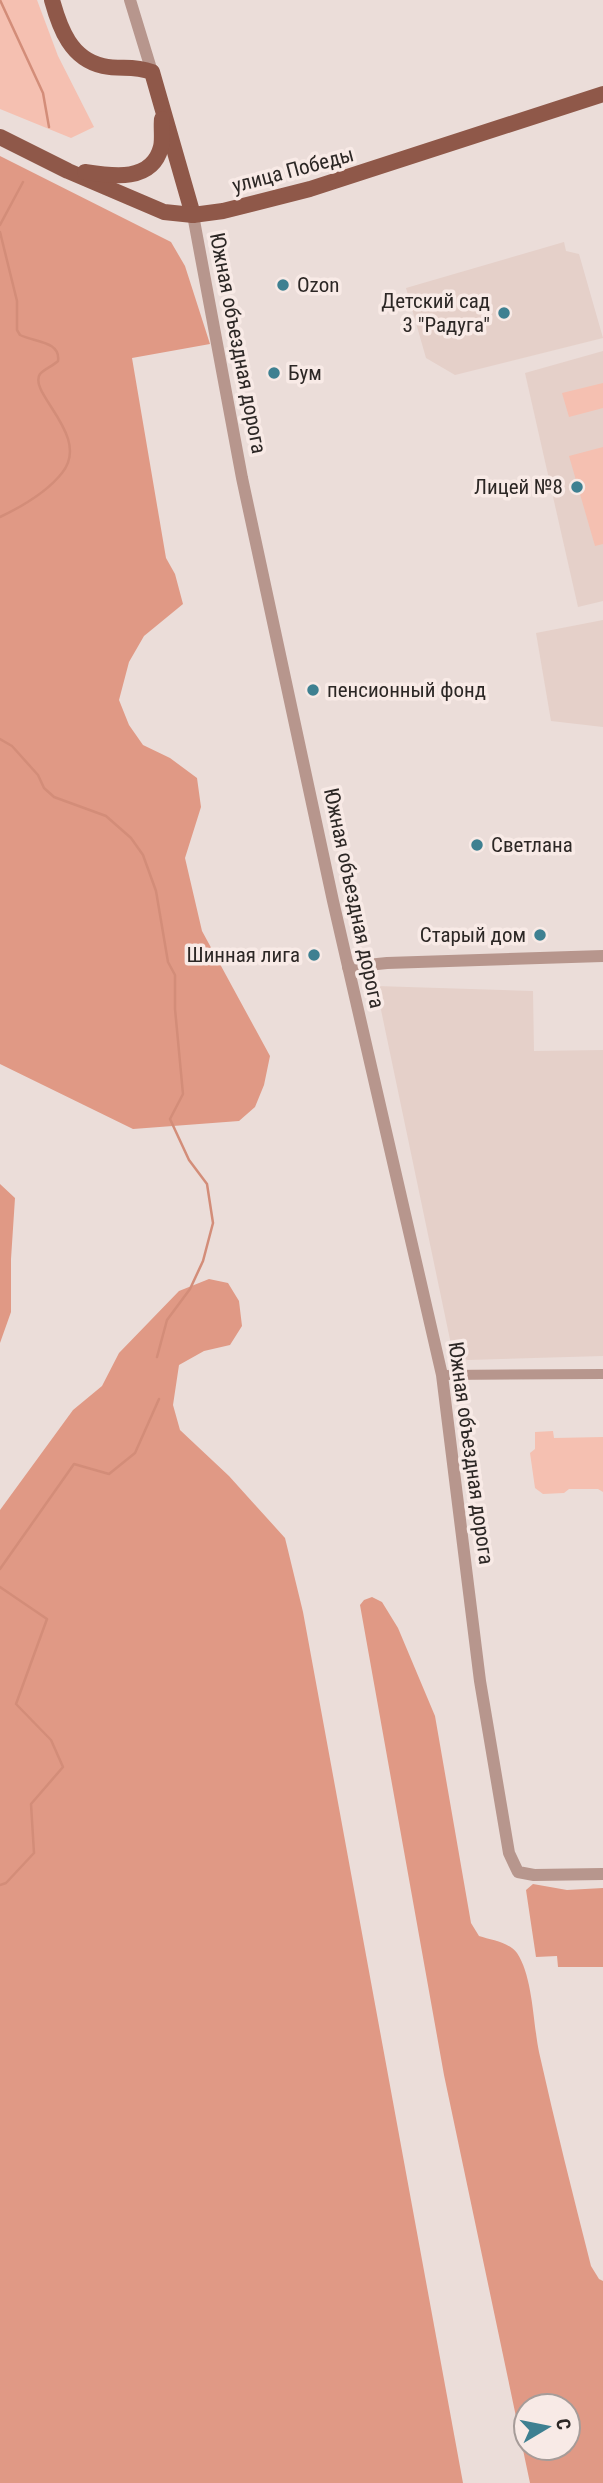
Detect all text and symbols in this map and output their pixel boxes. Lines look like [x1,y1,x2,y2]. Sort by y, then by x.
street label: улица Победы [230,142,356,198]
street label: Южная объездная дорога [205,231,271,455]
place label: Ozon [297,273,339,297]
marker: Ozon [275,277,291,293]
place label: Детский сад 3 "Радуга" [381,289,490,337]
marker: Детский сад 3 "Радуга" [496,305,512,321]
place label: Бум [288,361,322,385]
marker: Бум [266,365,282,381]
place label: Лицей №8 [474,475,563,499]
marker: Лицей №8 [569,479,585,495]
place label: пенсионный фонд [327,678,486,702]
marker: пенсионный фонд [305,682,321,698]
street label: Южная объездная дорога [319,786,389,1010]
place label: Светлана [491,833,573,857]
marker: Светлана [469,837,485,853]
place label: Старый дом [420,923,526,947]
marker: Старый дом [532,927,548,943]
place label: Шинная лига [187,943,300,967]
marker: Шинная лига [306,947,322,963]
street label: Южная объездная дорога [443,1340,499,1566]
north arrow [512,2392,582,2462]
text: С [551,2417,576,2432]

